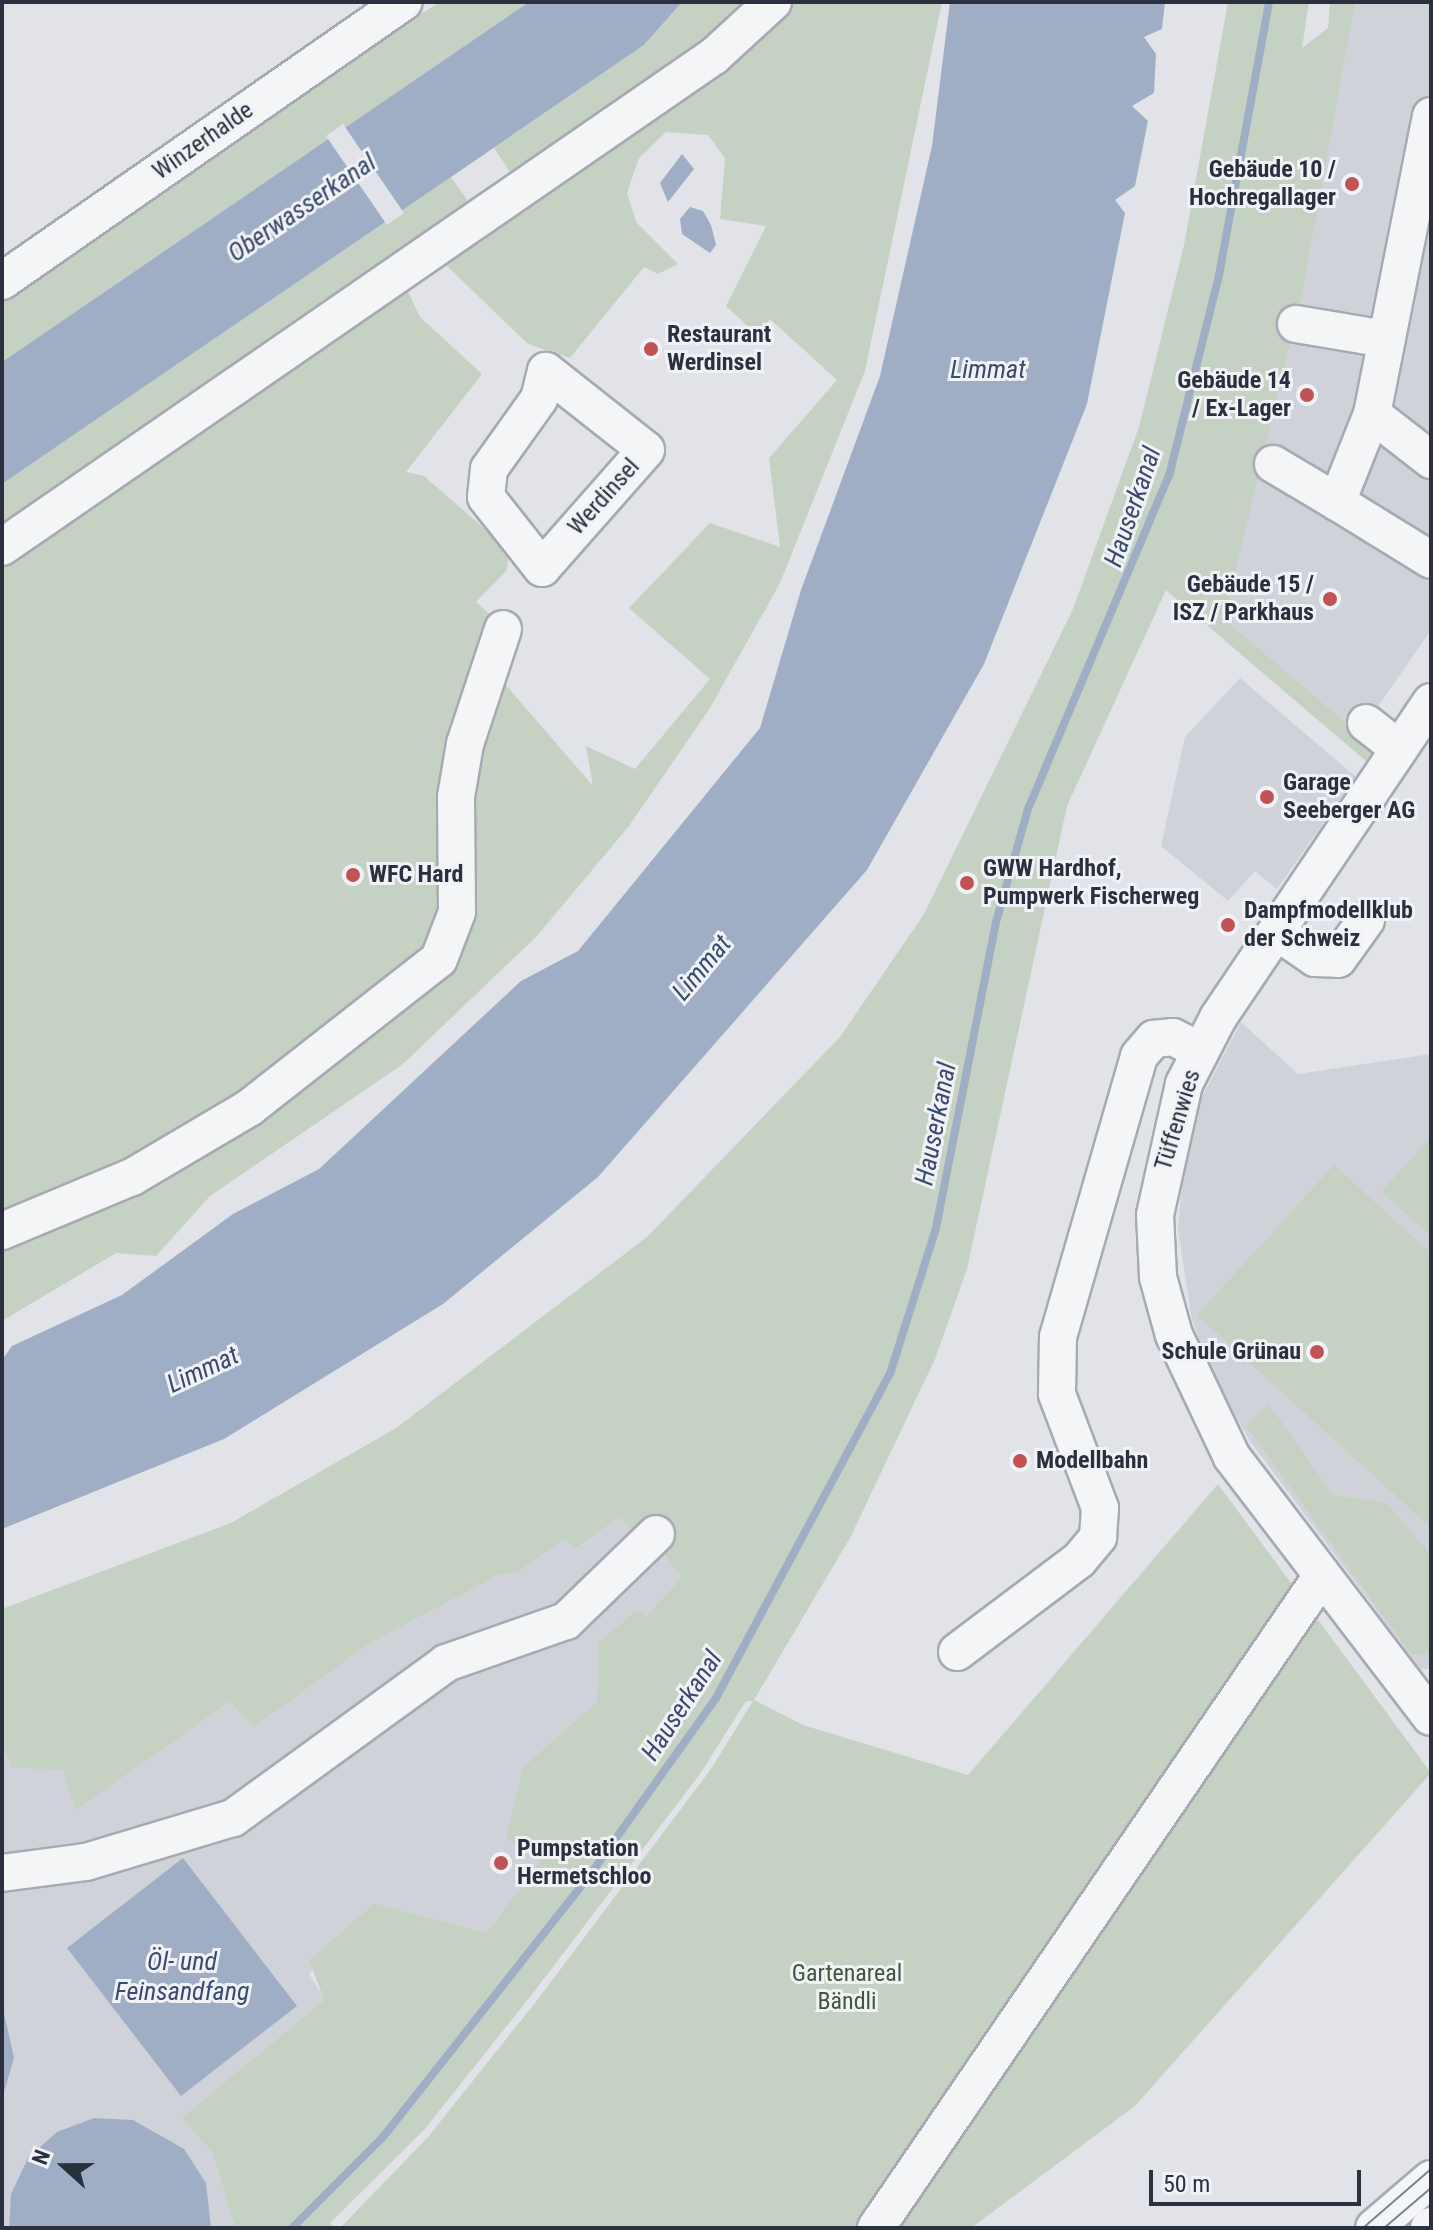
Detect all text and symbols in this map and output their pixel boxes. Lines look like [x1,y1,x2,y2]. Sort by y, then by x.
street label: Winzerhalde [147,96,259,186]
water label: Oberwasserkanal [222,147,382,269]
place label: Gebäude 10 / Hochregallager [1189,156,1336,212]
marker: Gebäude 10 / Hochregallager [1343,175,1361,193]
place label: Restaurant Werdinsel [667,321,771,377]
marker: Restaurant Werdinsel [642,340,660,358]
water label: Limmat [950,354,1026,386]
place label: Gebäude 14 / Ex-Lager [1177,367,1291,423]
marker: Gebäude 14 / Ex-Lager [1298,386,1316,404]
water label: Hauserkanal [1098,443,1168,571]
street label: Werdinsel [562,453,646,541]
place label: Gebäude 15 / ISZ / Parkhaus [1173,571,1314,627]
marker: Gebäude 15 / ISZ / Parkhaus [1321,590,1339,608]
place label: Garage Seeberger AG [1283,769,1415,825]
marker: Garage Seeberger AG [1258,788,1276,806]
place label: GWW Hardhof, Pumpwerk Fischerweg [983,855,1199,911]
place label: WFC Hard [369,861,463,889]
marker: WFC Hard [344,866,362,884]
marker: GWW Hardhof, Pumpwerk Fischerweg [958,874,976,892]
place label: Dampfmodellklub der Schweiz [1244,897,1413,953]
marker: Dampfmodellklub der Schweiz [1219,916,1237,934]
water label: Limmat [666,929,738,1007]
water label: Hauserkanal [909,1060,963,1188]
street label: Tüffenwies [1149,1066,1207,1174]
place label: Schule Grünau [1162,1338,1301,1366]
water label: Limmat [162,1340,244,1400]
marker: Schule Grünau [1308,1343,1326,1361]
place label: Modellbahn [1036,1447,1148,1475]
marker: Modellbahn [1011,1452,1029,1470]
water label: Hauserkanal [635,1645,729,1767]
place label: Pumpstation Hermetschloo [517,1835,651,1891]
marker: Pumpstation Hermetschloo [492,1854,510,1872]
water label: Öl- und Feinsandfang [115,1946,249,2008]
park label: Gartenareal Bändli [792,1960,902,2016]
north arrow [24,2126,104,2206]
text: N [27,2146,55,2168]
scale bar [1153,2154,1365,2204]
text: 50 m [1163,2170,1210,2198]

